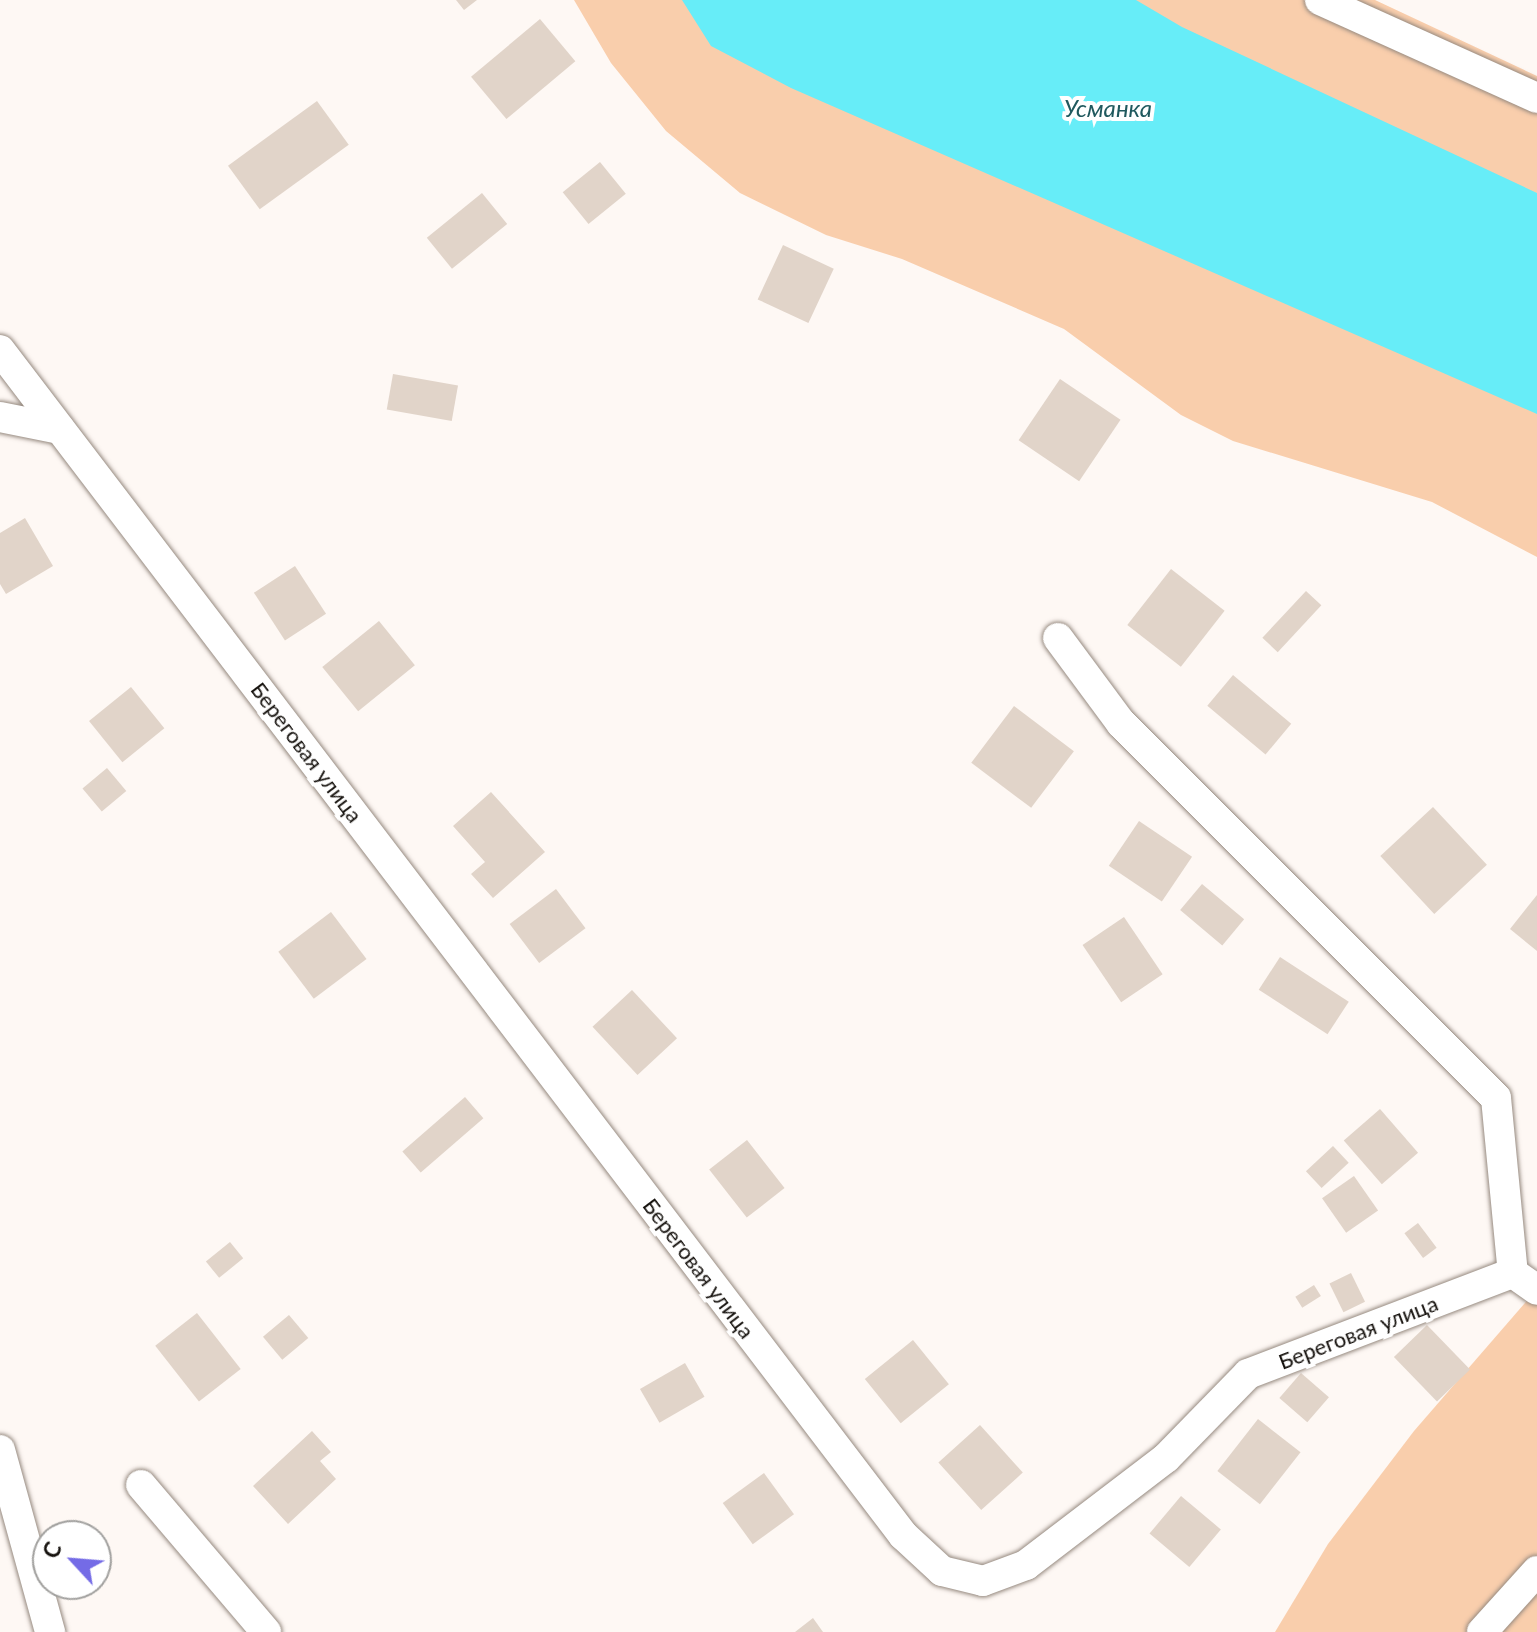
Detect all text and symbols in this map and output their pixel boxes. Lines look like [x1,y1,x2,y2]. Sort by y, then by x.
water label: Усманка [1064,94,1152,122]
street label: Береговая улица [246,677,368,827]
street label: Береговая улица [638,1193,760,1343]
street label: Береговая улица [1275,1289,1441,1375]
north arrow [32,1520,112,1600]
text: С [36,1538,67,1563]

